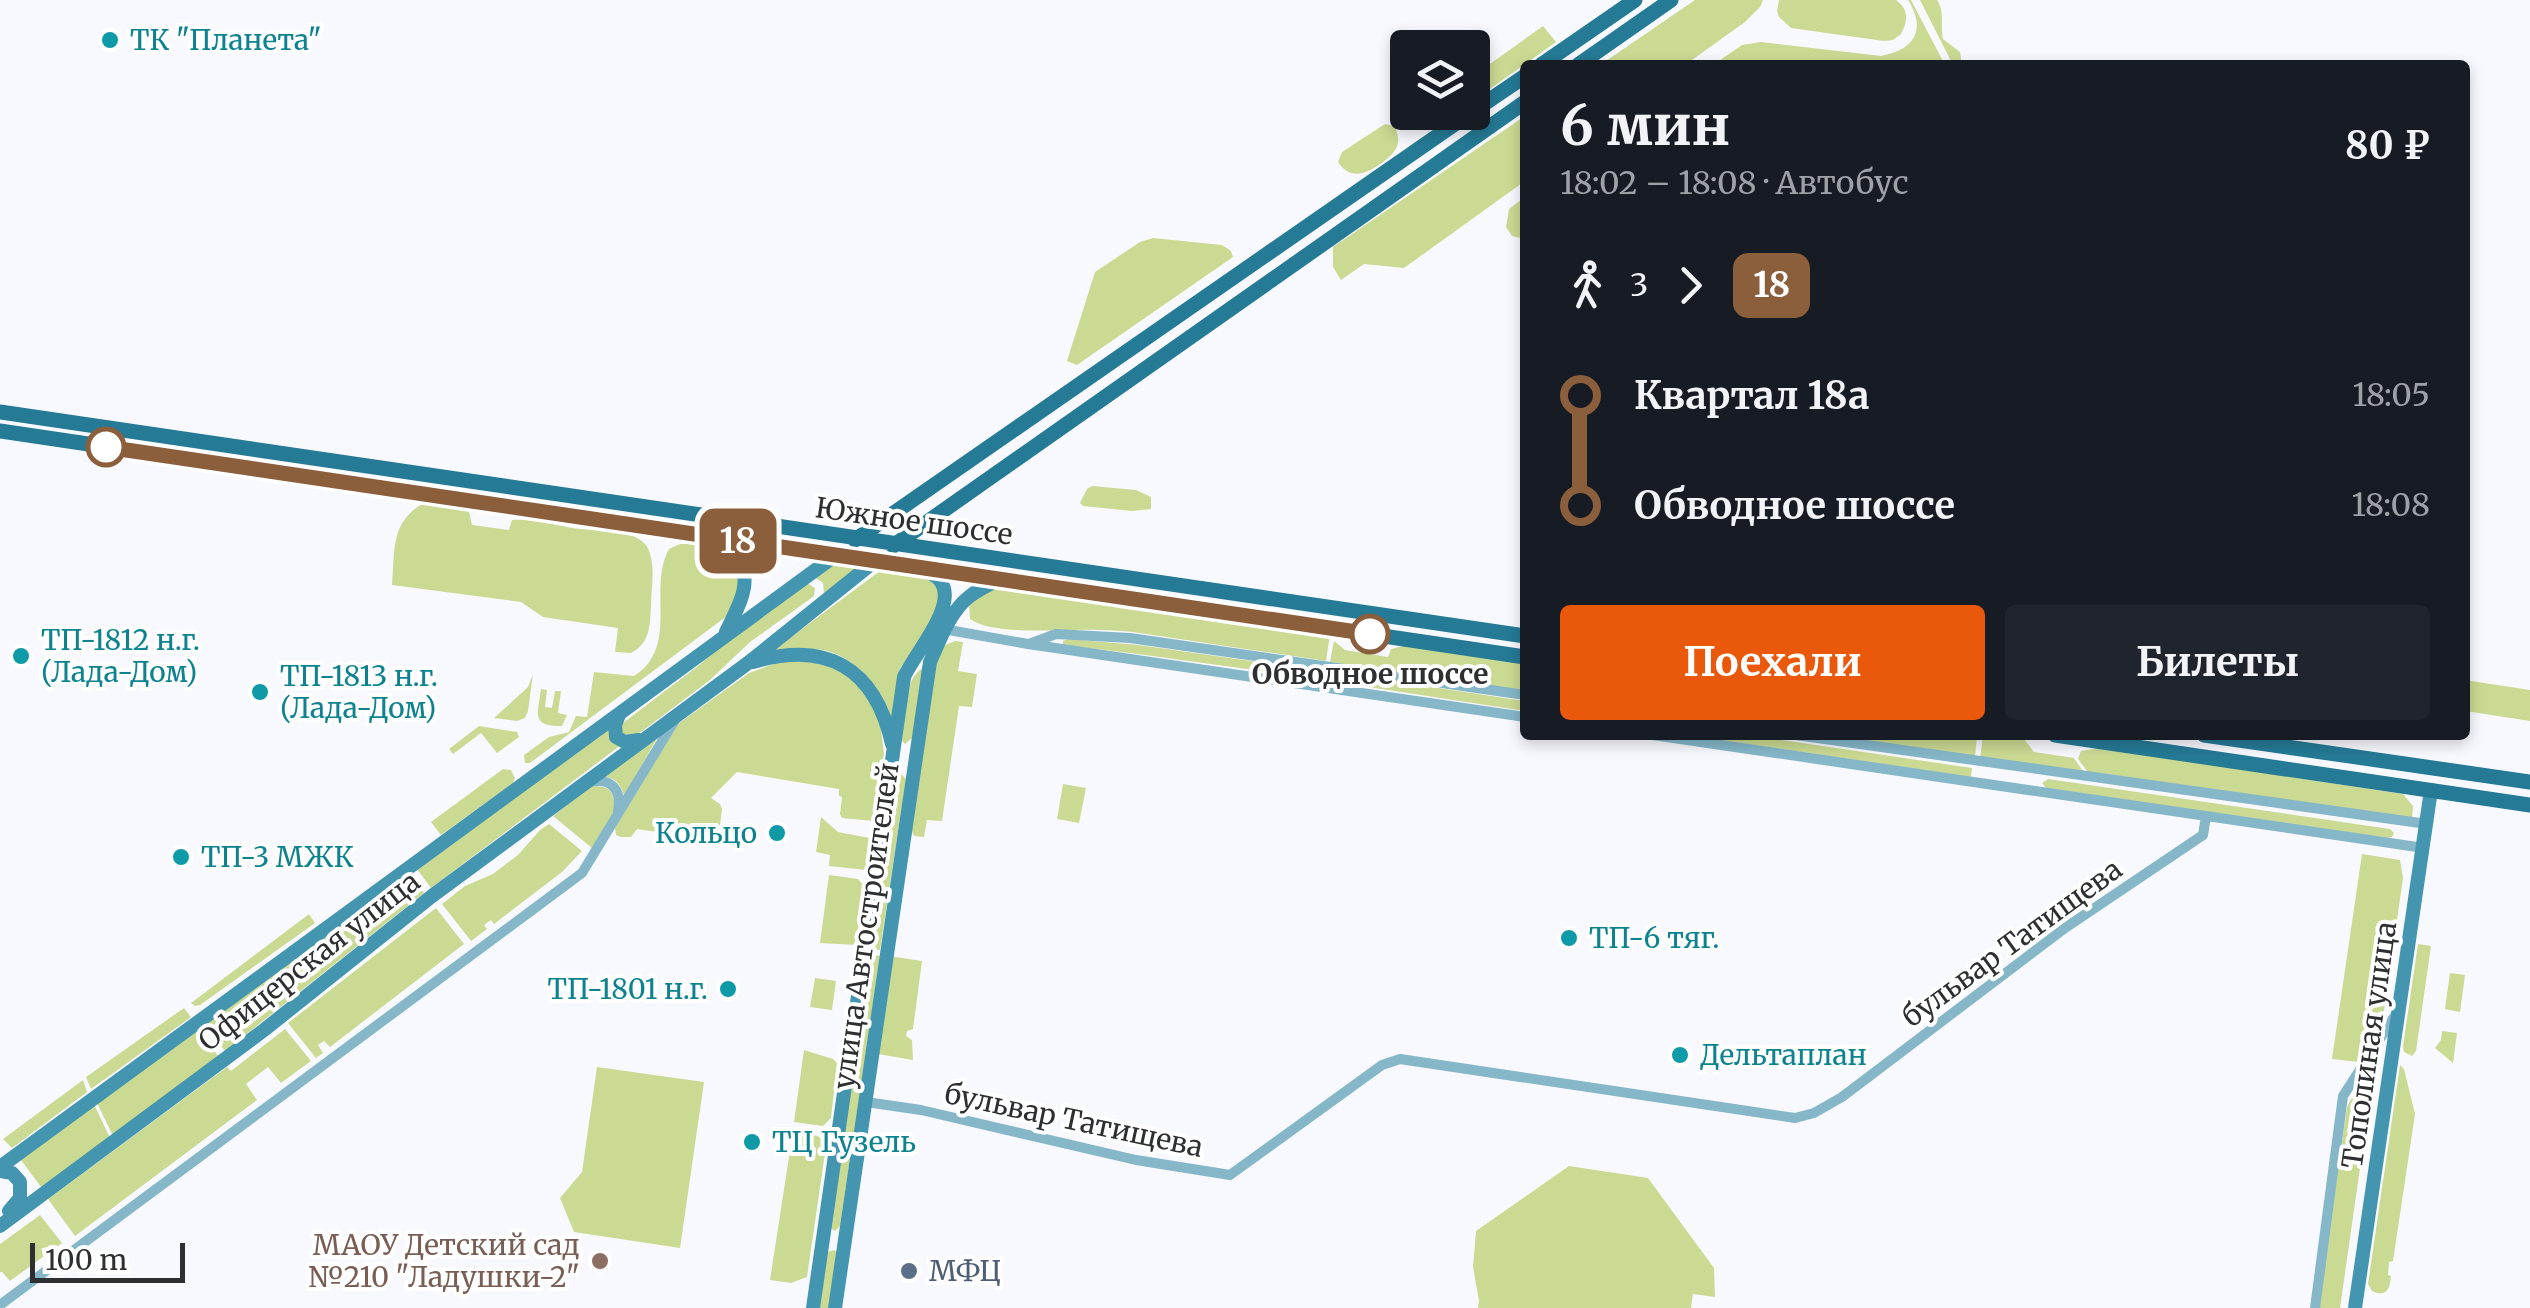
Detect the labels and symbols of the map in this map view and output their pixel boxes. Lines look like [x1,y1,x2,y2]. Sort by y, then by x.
place label: ТК "Планета" [130,22,322,58]
marker: ТК "Планета" [99,29,121,51]
unlabelled marker [87,428,125,466]
street label: Южное шоссе [813,489,1015,553]
line badge: 18 [693,508,783,574]
marker: Обводное шоссе [1351,615,1389,653]
place label: ТП-1812 н.г. (Лада-Дом) [41,622,200,690]
marker: ТП-1812 н.г. (Лада-Дом) [10,645,32,667]
place label: Обводное шоссе [1252,656,1488,692]
place label: ТП-1813 н.г. (Лада-Дом) [280,658,438,726]
marker: ТП-1813 н.г. (Лада-Дом) [249,681,271,703]
street label: улица Автостроителей [825,760,907,1092]
place label: Кольцо [655,815,757,851]
marker: Кольцо [766,822,788,844]
place label: ТП-3 МЖК [201,839,354,875]
marker: ТП-3 МЖК [170,846,192,868]
street label: бульвар Татищева [1895,851,2129,1035]
street label: Офицерская улица [191,863,427,1059]
street label: Тополиная улица [2334,919,2404,1171]
place label: ТП-6 тяг. [1589,920,1719,956]
marker: ТП-6 тяг. [1558,927,1580,949]
place label: ТП-1801 н.г. [548,971,708,1007]
marker: ТП-1801 н.г. [717,978,739,1000]
place label: Дельтаплан [1700,1037,1867,1073]
marker: Дельтаплан [1669,1044,1691,1066]
street label: бульвар Татищева [942,1075,1206,1165]
place label: ТЦ Гузель [772,1124,916,1160]
marker: ТЦ Гузель [741,1131,763,1153]
place label: МАОУ Детский сад №210 "Ладушки-2" [308,1227,580,1295]
scale bar [30,1238,185,1282]
marker: МАОУ Детский сад №210 "Ладушки-2" [589,1250,611,1272]
place label: МФЦ [929,1253,1001,1289]
marker: МФЦ [898,1260,920,1282]

